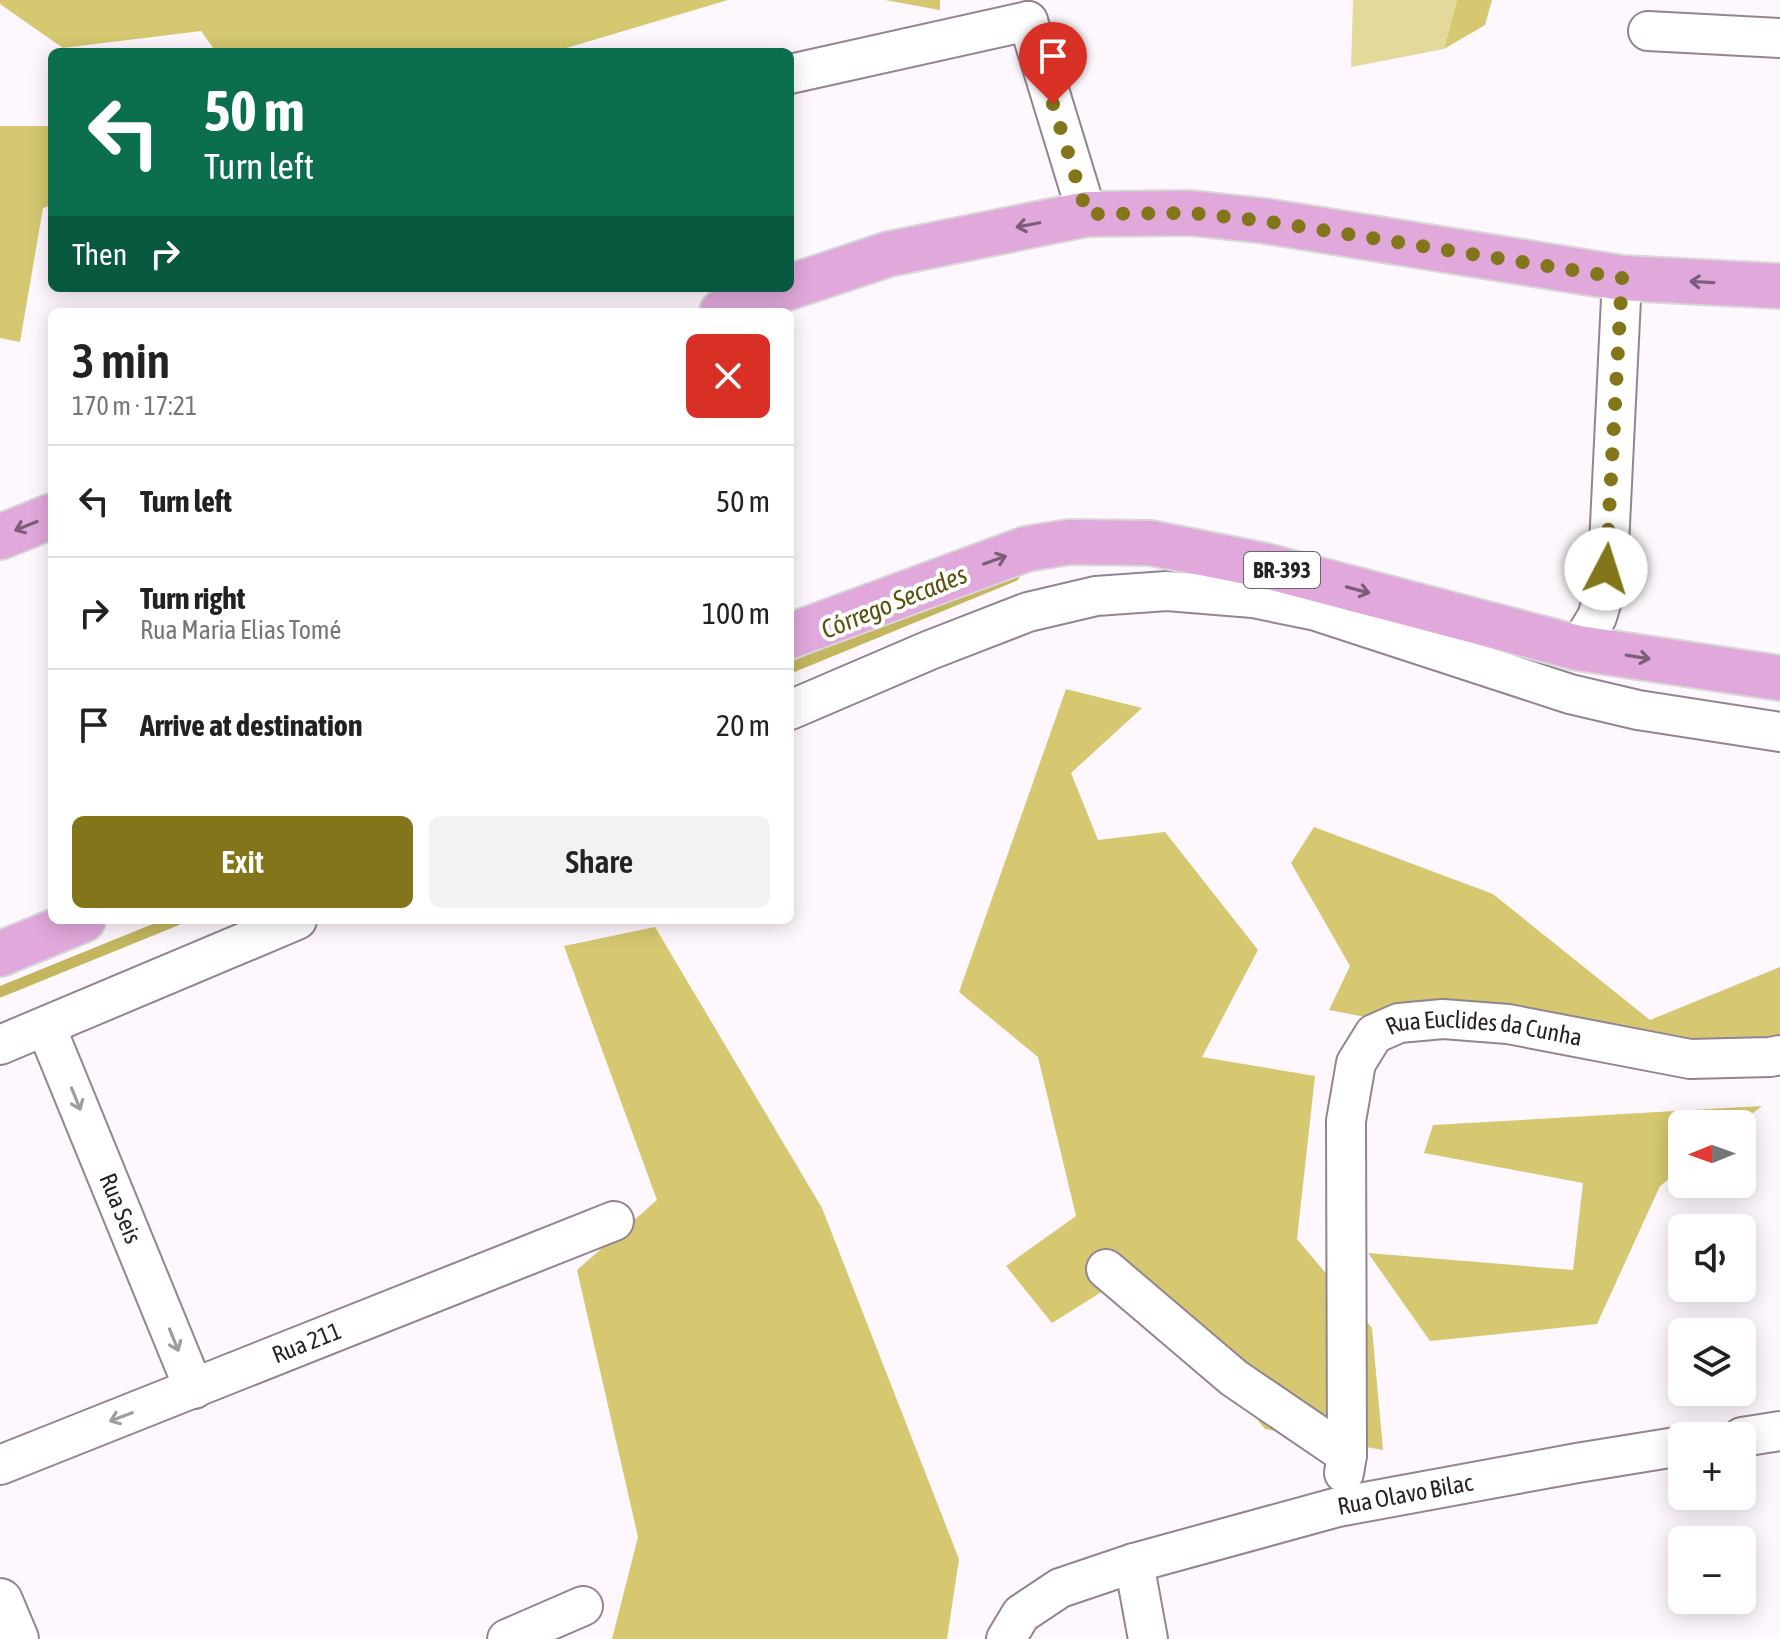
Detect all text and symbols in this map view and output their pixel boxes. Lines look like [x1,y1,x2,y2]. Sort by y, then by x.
pin [1019,22,1087,104]
icon: arrive [1031,34,1075,78]
text: 50 m [204,79,305,143]
icon: left [72,80,176,184]
text: Turn left [204,145,314,187]
one-way arrow [1016,218,1041,233]
icon: right [143,232,187,276]
text: Then [72,237,127,271]
one-way arrow [1689,274,1716,289]
text: 3 min [72,333,170,388]
button: close [686,334,770,418]
text: 170 m · 17:21 [72,391,197,421]
icon: left [72,479,116,523]
text: Turn left [140,484,232,518]
text: 50 m [716,484,770,518]
one-way arrow [14,520,39,535]
position arrow [1564,527,1648,611]
one-way arrow [982,552,1007,567]
road number: BR-393 [1244,552,1320,588]
water label: Córrego Secades [817,559,971,645]
text: Turn right [140,581,246,615]
one-way arrow [1345,584,1371,599]
icon: right [72,591,116,635]
text: 100 m [702,596,770,630]
text: Rua Maria Elias Tomé [140,615,341,645]
one-way arrow [1625,650,1651,665]
icon: arrive [72,703,116,747]
text: Arrive at destination [140,708,362,742]
text: 20 m [716,708,770,742]
button: Exit [72,816,413,908]
button: Share [429,816,770,908]
street label: Rua Euclides da Cunha [1381,1005,1584,1051]
one-way arrow [70,1086,84,1111]
north arrow [1668,1110,1756,1198]
map controls [1668,1110,1756,1614]
street label: Rua Seis [94,1169,147,1247]
button: sound [1668,1214,1756,1302]
street label: Rua 211 [268,1317,345,1368]
button: layers [1668,1318,1756,1406]
one-way arrow [168,1327,182,1352]
one-way arrow [109,1411,134,1425]
button: + [1668,1422,1756,1510]
street label: Rua Olavo Bilac [1335,1468,1475,1520]
button: − [1668,1526,1756,1614]

